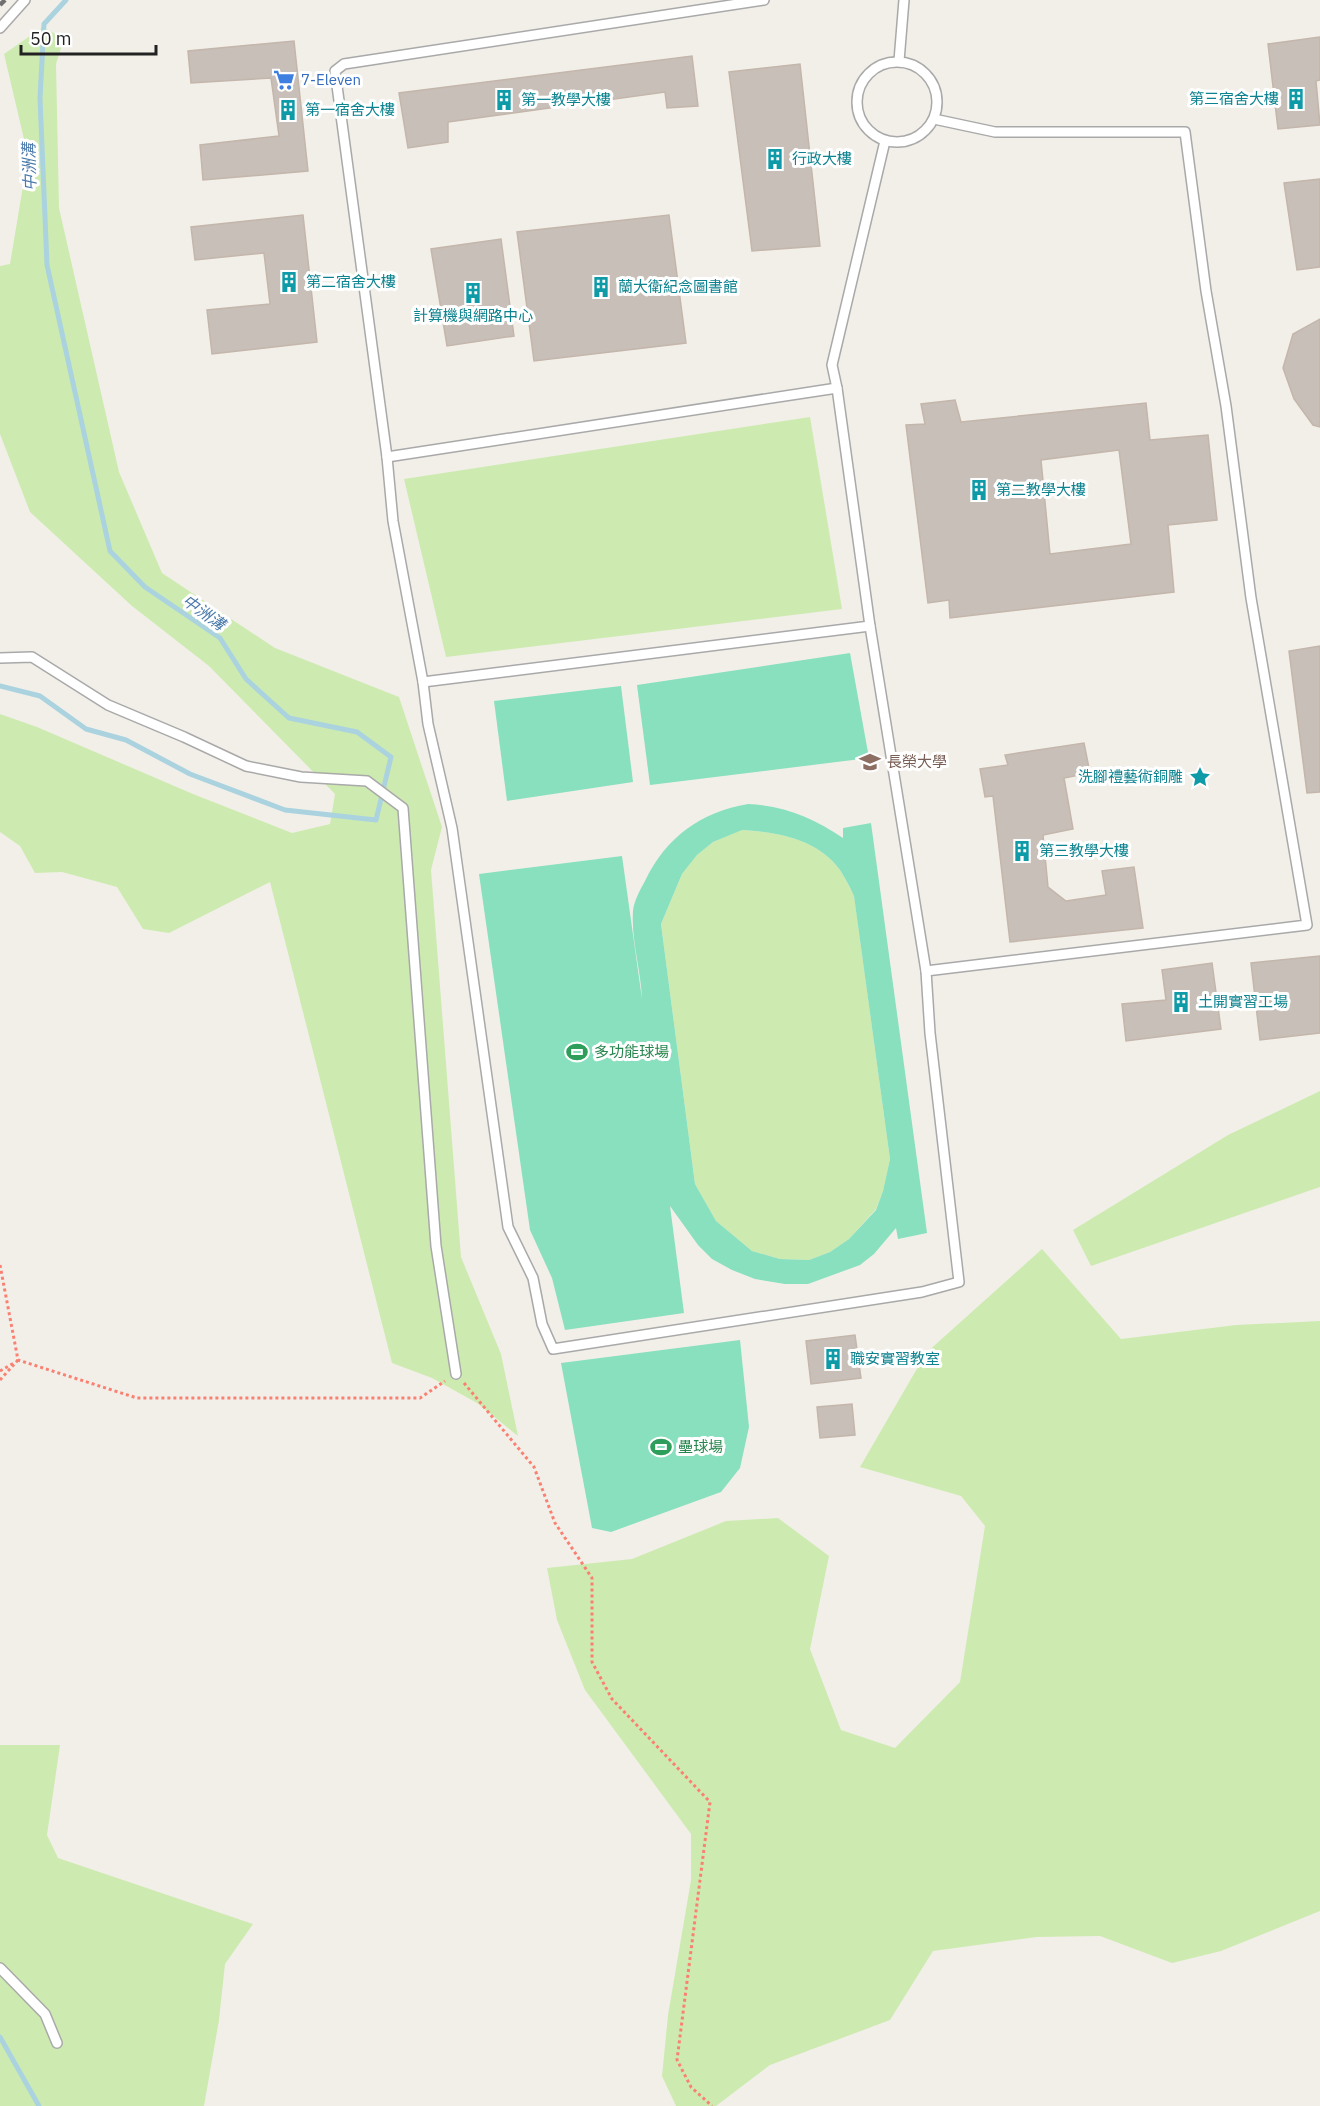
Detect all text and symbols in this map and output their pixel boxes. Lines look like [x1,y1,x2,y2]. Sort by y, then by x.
scale bar [21,18,156,56]
text: 50 m [30,27,72,50]
supermarket icon: 7-Eleven [272,68,296,92]
place label: 7-Eleven [301,70,361,89]
building icon: 第三宿舍大樓 [1284,87,1308,111]
building icon: 第一教學大樓 [492,88,516,112]
place label: 第三宿舍大樓 [1189,89,1279,108]
place label: 第一教學大樓 [521,90,611,109]
building icon: 第一宿舍大樓 [276,98,300,122]
place label: 第一宿舍大樓 [305,100,395,119]
water label: 中洲溝 [18,141,40,191]
building icon: 行政大樓 [763,147,787,171]
place label: 行政大樓 [792,149,852,168]
building icon: 第二宿舍大樓 [277,270,301,294]
place label: 第二宿舍大樓 [306,272,396,291]
building icon: 蘭大衛紀念圖書館 [589,275,613,299]
place label: 蘭大衛紀念圖書館 [618,277,738,296]
building icon: 計算機與網路中心 [461,281,485,305]
place label: 計算機與網路中心 [413,306,533,325]
building icon: 第二教學大樓 [967,478,991,502]
place label: 第二教學大樓 [996,480,1086,499]
water label: 中洲溝 [179,590,231,635]
school or university icon: 長榮大學 [858,750,882,774]
place label: 長榮大學 [887,752,947,771]
place icon: 洗腳禮藝術銅雕 [1188,765,1212,789]
place label: 洗腳禮藝術銅雕 [1078,767,1183,786]
building icon: 第三教學大樓 [1010,839,1034,863]
place label: 第三教學大樓 [1039,841,1129,860]
building icon: 土開實習工場 [1169,990,1193,1014]
place label: 土開實習工場 [1198,992,1288,1011]
sports icon: 多功能球場 [565,1040,589,1064]
place label: 多功能球場 [594,1042,669,1061]
building icon: 職安實習教室 [821,1347,845,1371]
place label: 職安實習教室 [850,1349,940,1368]
sports icon: 壘球場 [649,1435,673,1459]
place label: 壘球場 [678,1437,723,1456]

